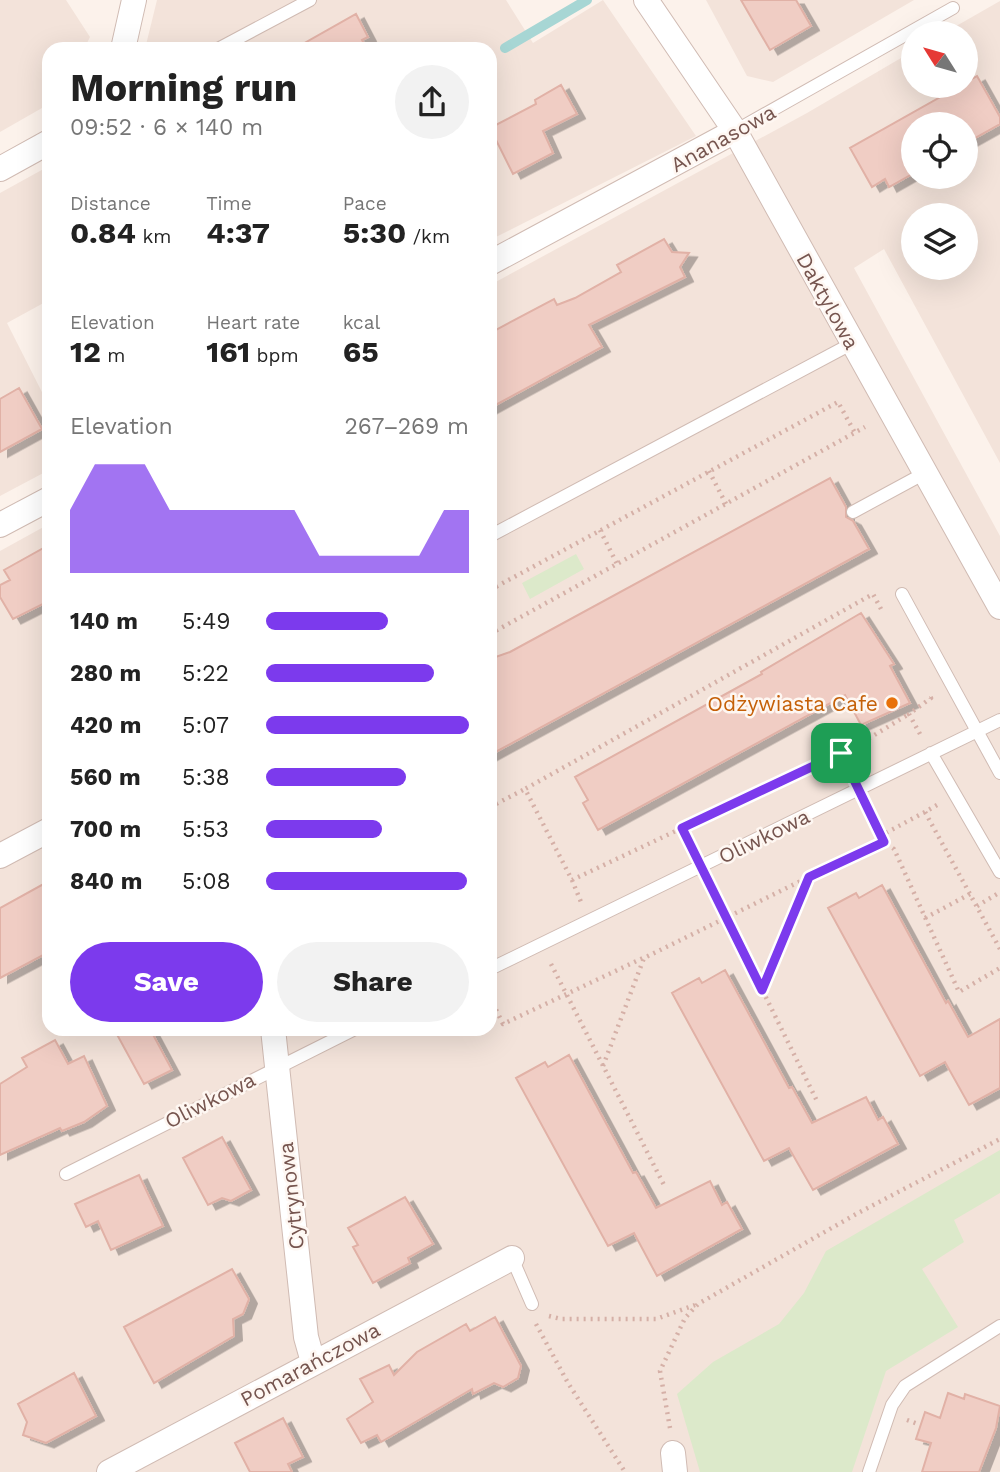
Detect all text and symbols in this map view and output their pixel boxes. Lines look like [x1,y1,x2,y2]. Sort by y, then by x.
north arrow [901,21,978,98]
map controls [901,21,978,280]
button: share [395,65,469,139]
text: Morning run [70,66,297,110]
street label: Ananasowa [666,99,780,177]
button: locate [901,112,978,189]
text: 09:52 · 6 × 140 m [70,114,263,141]
text: Distance [70,192,151,215]
text: Time [206,192,252,215]
text: Pace [343,192,387,215]
button: layers [901,203,978,280]
text: 0.84 [70,215,136,250]
text: 4:37 [206,215,270,250]
text: 5:30 [343,215,406,250]
text: km [136,225,171,248]
text: /km [406,225,450,248]
street label: Daktylowa [791,248,865,354]
text: Elevation [70,311,155,334]
text: Heart rate [206,311,300,334]
text: kcal [343,311,380,334]
text: 12 [70,334,101,369]
text: 161 [206,334,250,369]
text: 65 [343,334,379,369]
text: m [101,344,125,367]
text: bpm [250,344,299,367]
text: Elevation [70,413,173,440]
text: 267–269 m [344,413,469,440]
text: 140 m [70,608,138,635]
text: 5:49 [182,608,230,635]
text: 280 m [70,660,141,687]
text: 5:22 [182,660,229,687]
place label: Odżywiasta Cafe [707,691,878,716]
marker: Odżywiasta Cafe [884,695,900,711]
text: 420 m [70,712,141,739]
text: 5:07 [182,712,229,739]
pin [811,723,871,783]
icon: arrive [822,734,860,772]
text: 560 m [70,764,141,791]
text: 5:38 [182,764,230,791]
street label: Oliwkowa [714,803,814,869]
text: 700 m [70,816,141,843]
text: 5:53 [182,816,229,843]
text: 840 m [70,868,142,895]
text: 5:08 [182,868,231,895]
button: Save [70,942,263,1022]
button: Share [277,942,469,1022]
street label: Oliwkowa [161,1067,260,1133]
street label: Cytrynowa [273,1141,309,1251]
street label: Pomarańczowa [236,1317,384,1411]

